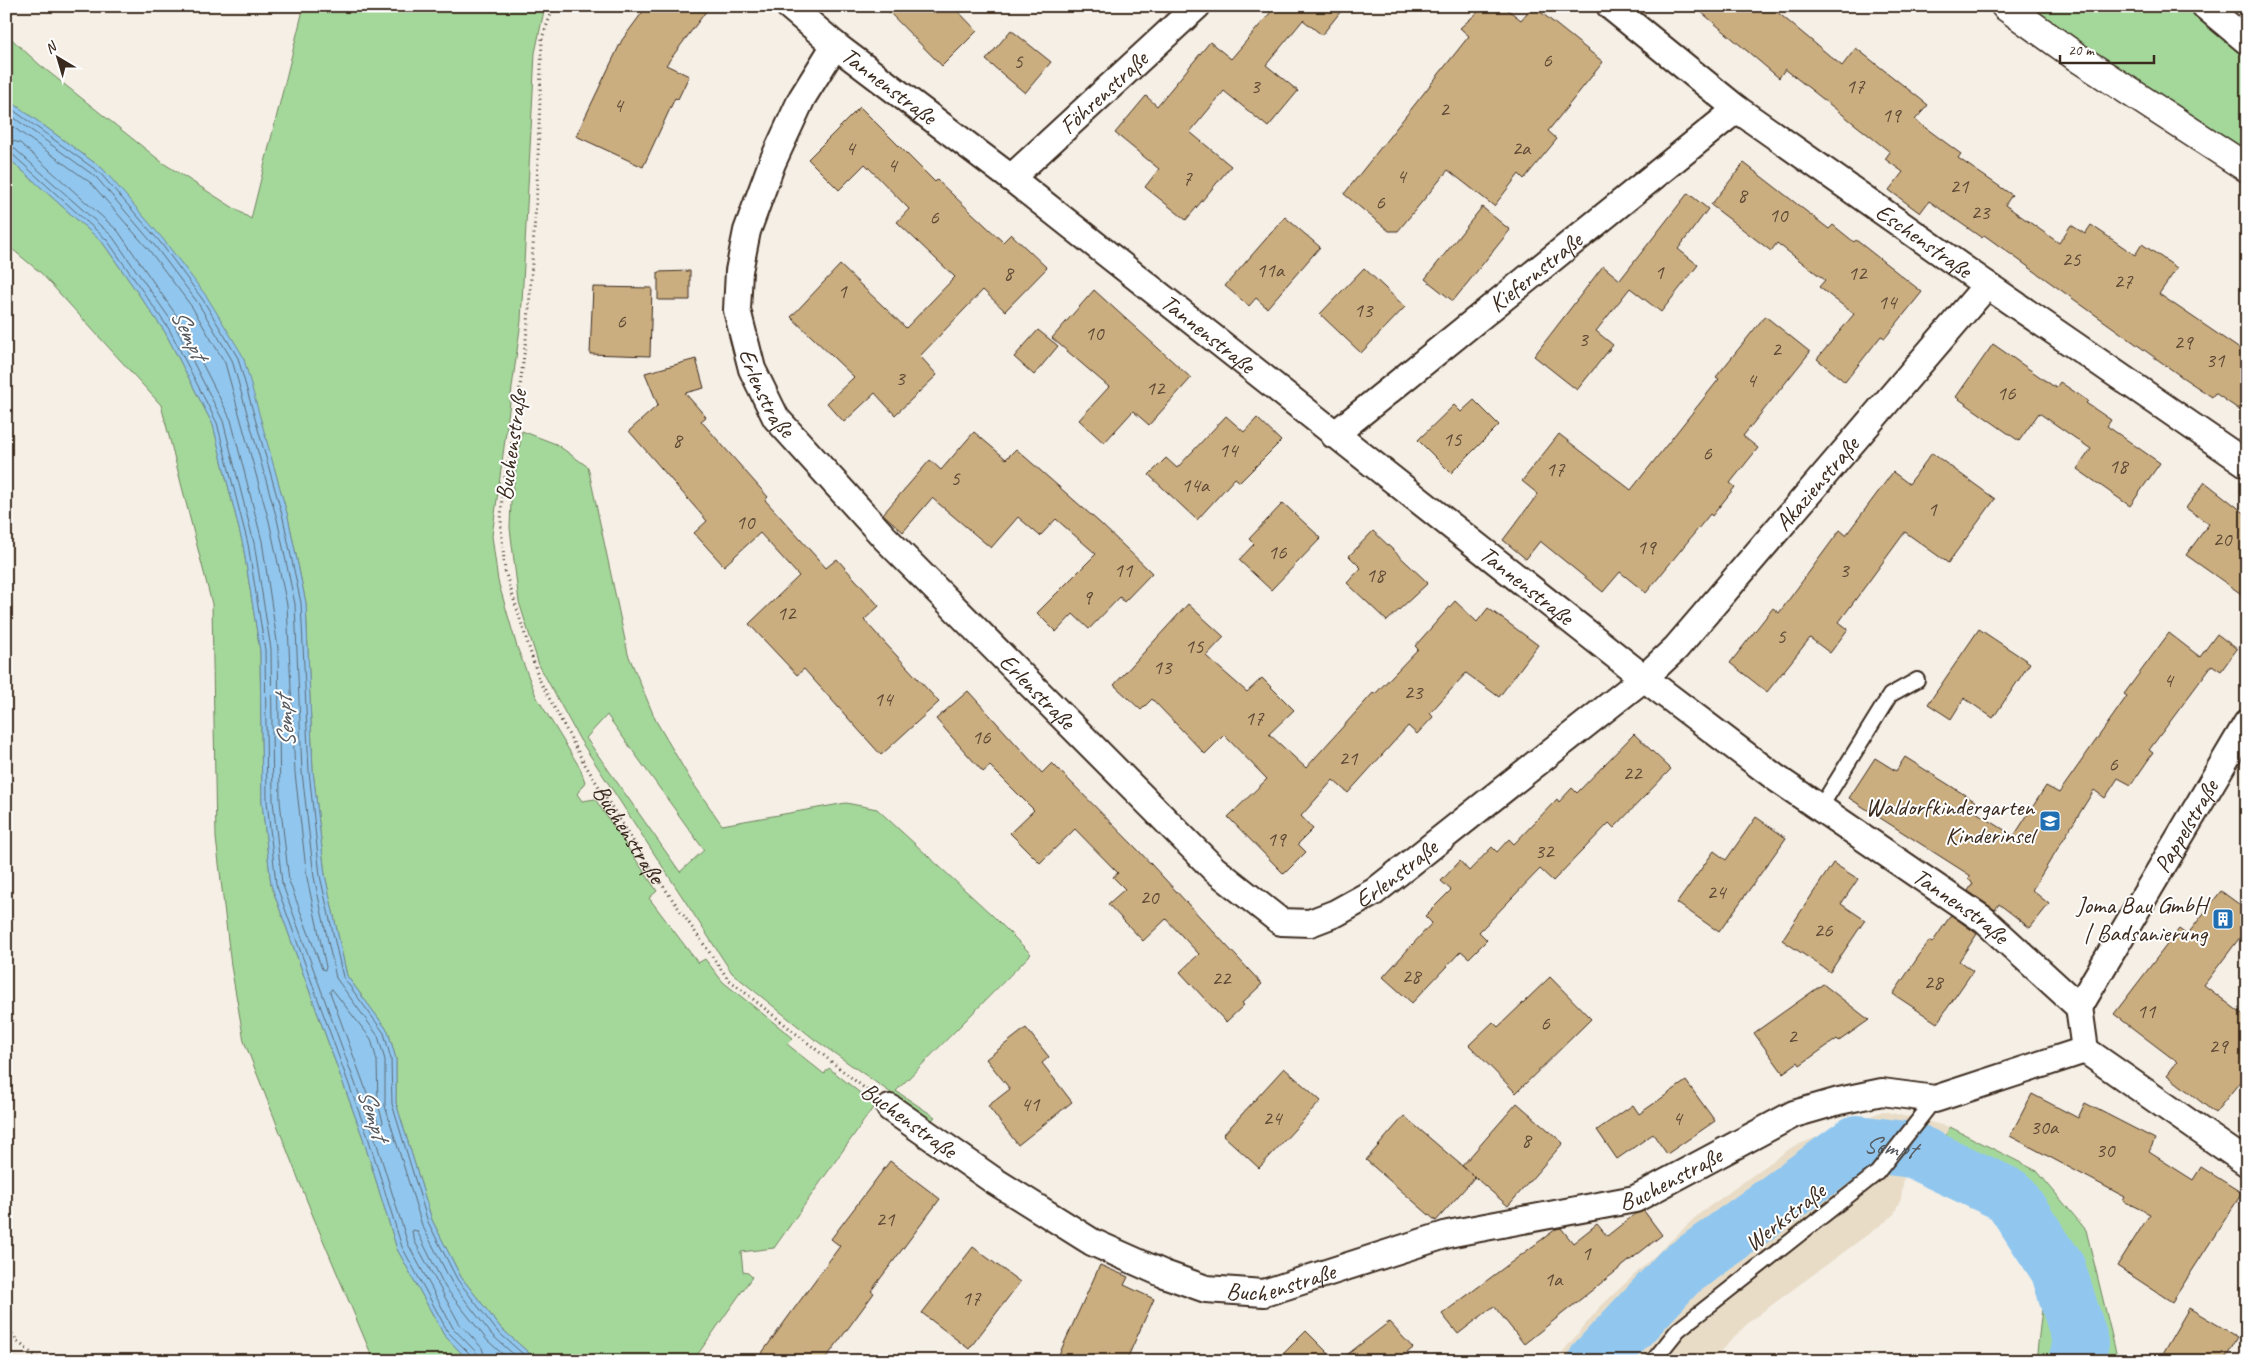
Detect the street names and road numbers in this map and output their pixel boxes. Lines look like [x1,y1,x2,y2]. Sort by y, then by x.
street label: Tannenstraße [835,40,944,133]
street label: Föhrenstraße [1053,43,1156,141]
street label: Eschenstraße [1870,196,1979,286]
street label: Kiefernstraße [1483,224,1590,319]
street label: Tannenstraße [1155,287,1263,381]
street label: Erlenstraße [733,346,803,445]
street label: Buchenstraße [488,386,534,502]
street label: Akazienstraße [1768,429,1867,537]
street label: Tannenstraße [1474,539,1581,633]
street label: Erlenstraße [993,647,1083,737]
street label: Pappelstraße [2147,773,2226,878]
street label: Buchenstraße [586,779,673,891]
street label: Erlenstraße [1350,831,1445,914]
street label: Tannenstraße [1907,861,2017,952]
street label: Buchenstraße [855,1075,965,1166]
street label: Buchenstraße [1617,1139,1729,1217]
street label: Werkstraße [1739,1175,1833,1258]
street label: Buchenstraße [1225,1256,1341,1308]

